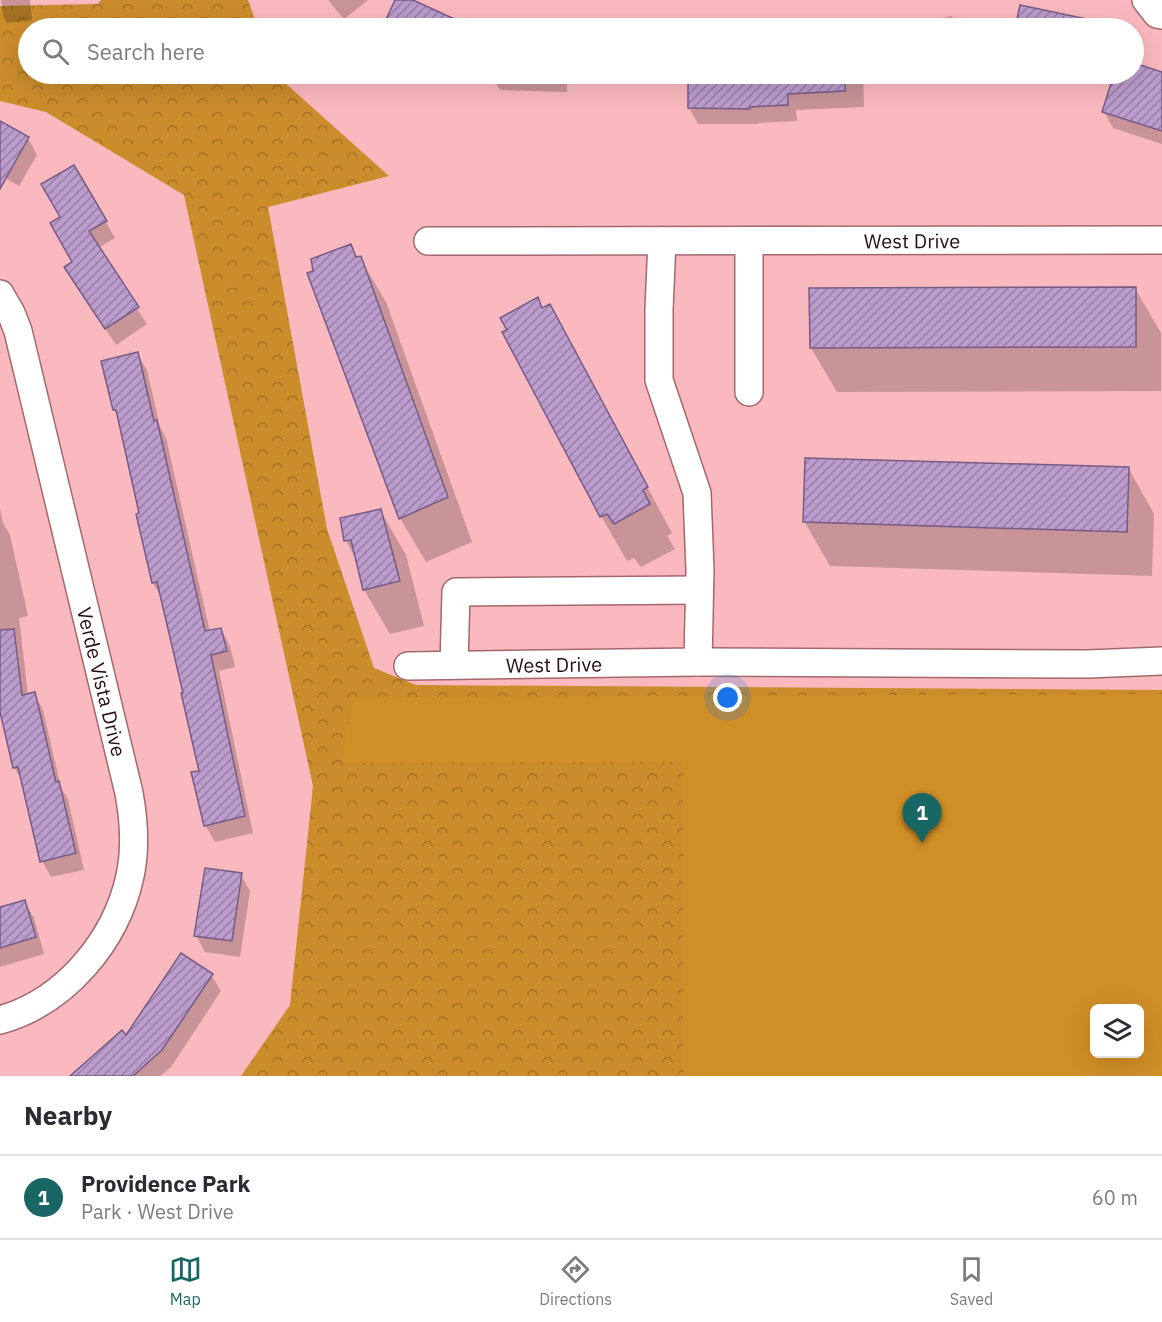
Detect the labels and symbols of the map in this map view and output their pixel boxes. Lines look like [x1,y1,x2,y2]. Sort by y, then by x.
street label: West Drive [864,227,960,254]
street label: Verde Vista Drive [71,604,133,759]
street label: West Drive [506,650,602,678]
your location [713,683,742,712]
pin: 1 [902,794,942,843]

